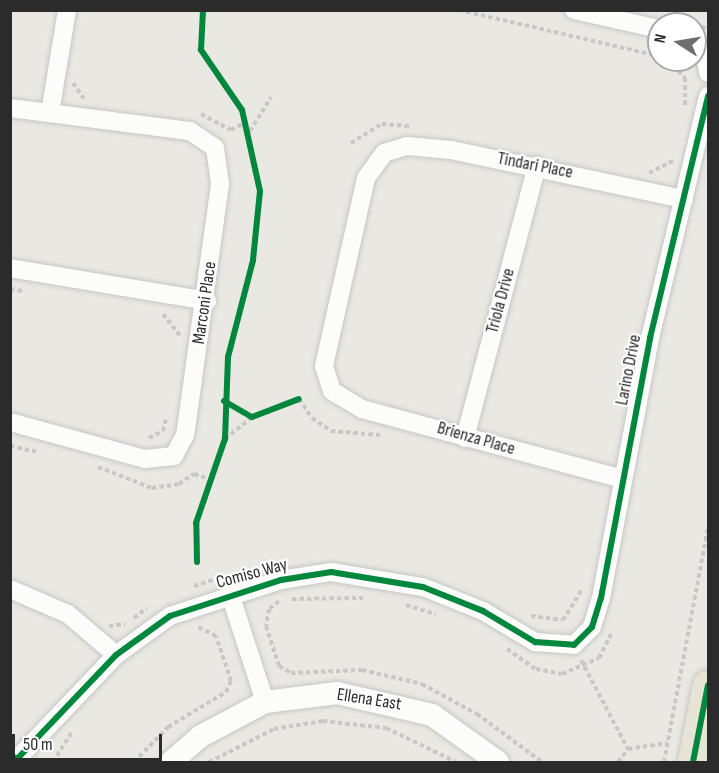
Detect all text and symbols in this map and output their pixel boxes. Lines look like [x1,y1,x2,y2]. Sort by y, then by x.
north arrow [647,12,707,72]
text: N [651,32,671,45]
street label: Tindari Place [495,148,575,184]
street label: Marconi Place [189,260,221,346]
street label: Triola Drive [482,266,520,336]
street label: Larino Drive [612,333,646,407]
street label: Brienza Place [435,418,517,460]
street label: Comiso Way [214,554,290,594]
street label: Ellena East [335,684,403,716]
scale bar [15,722,165,760]
text: 50 m [23,734,53,755]

